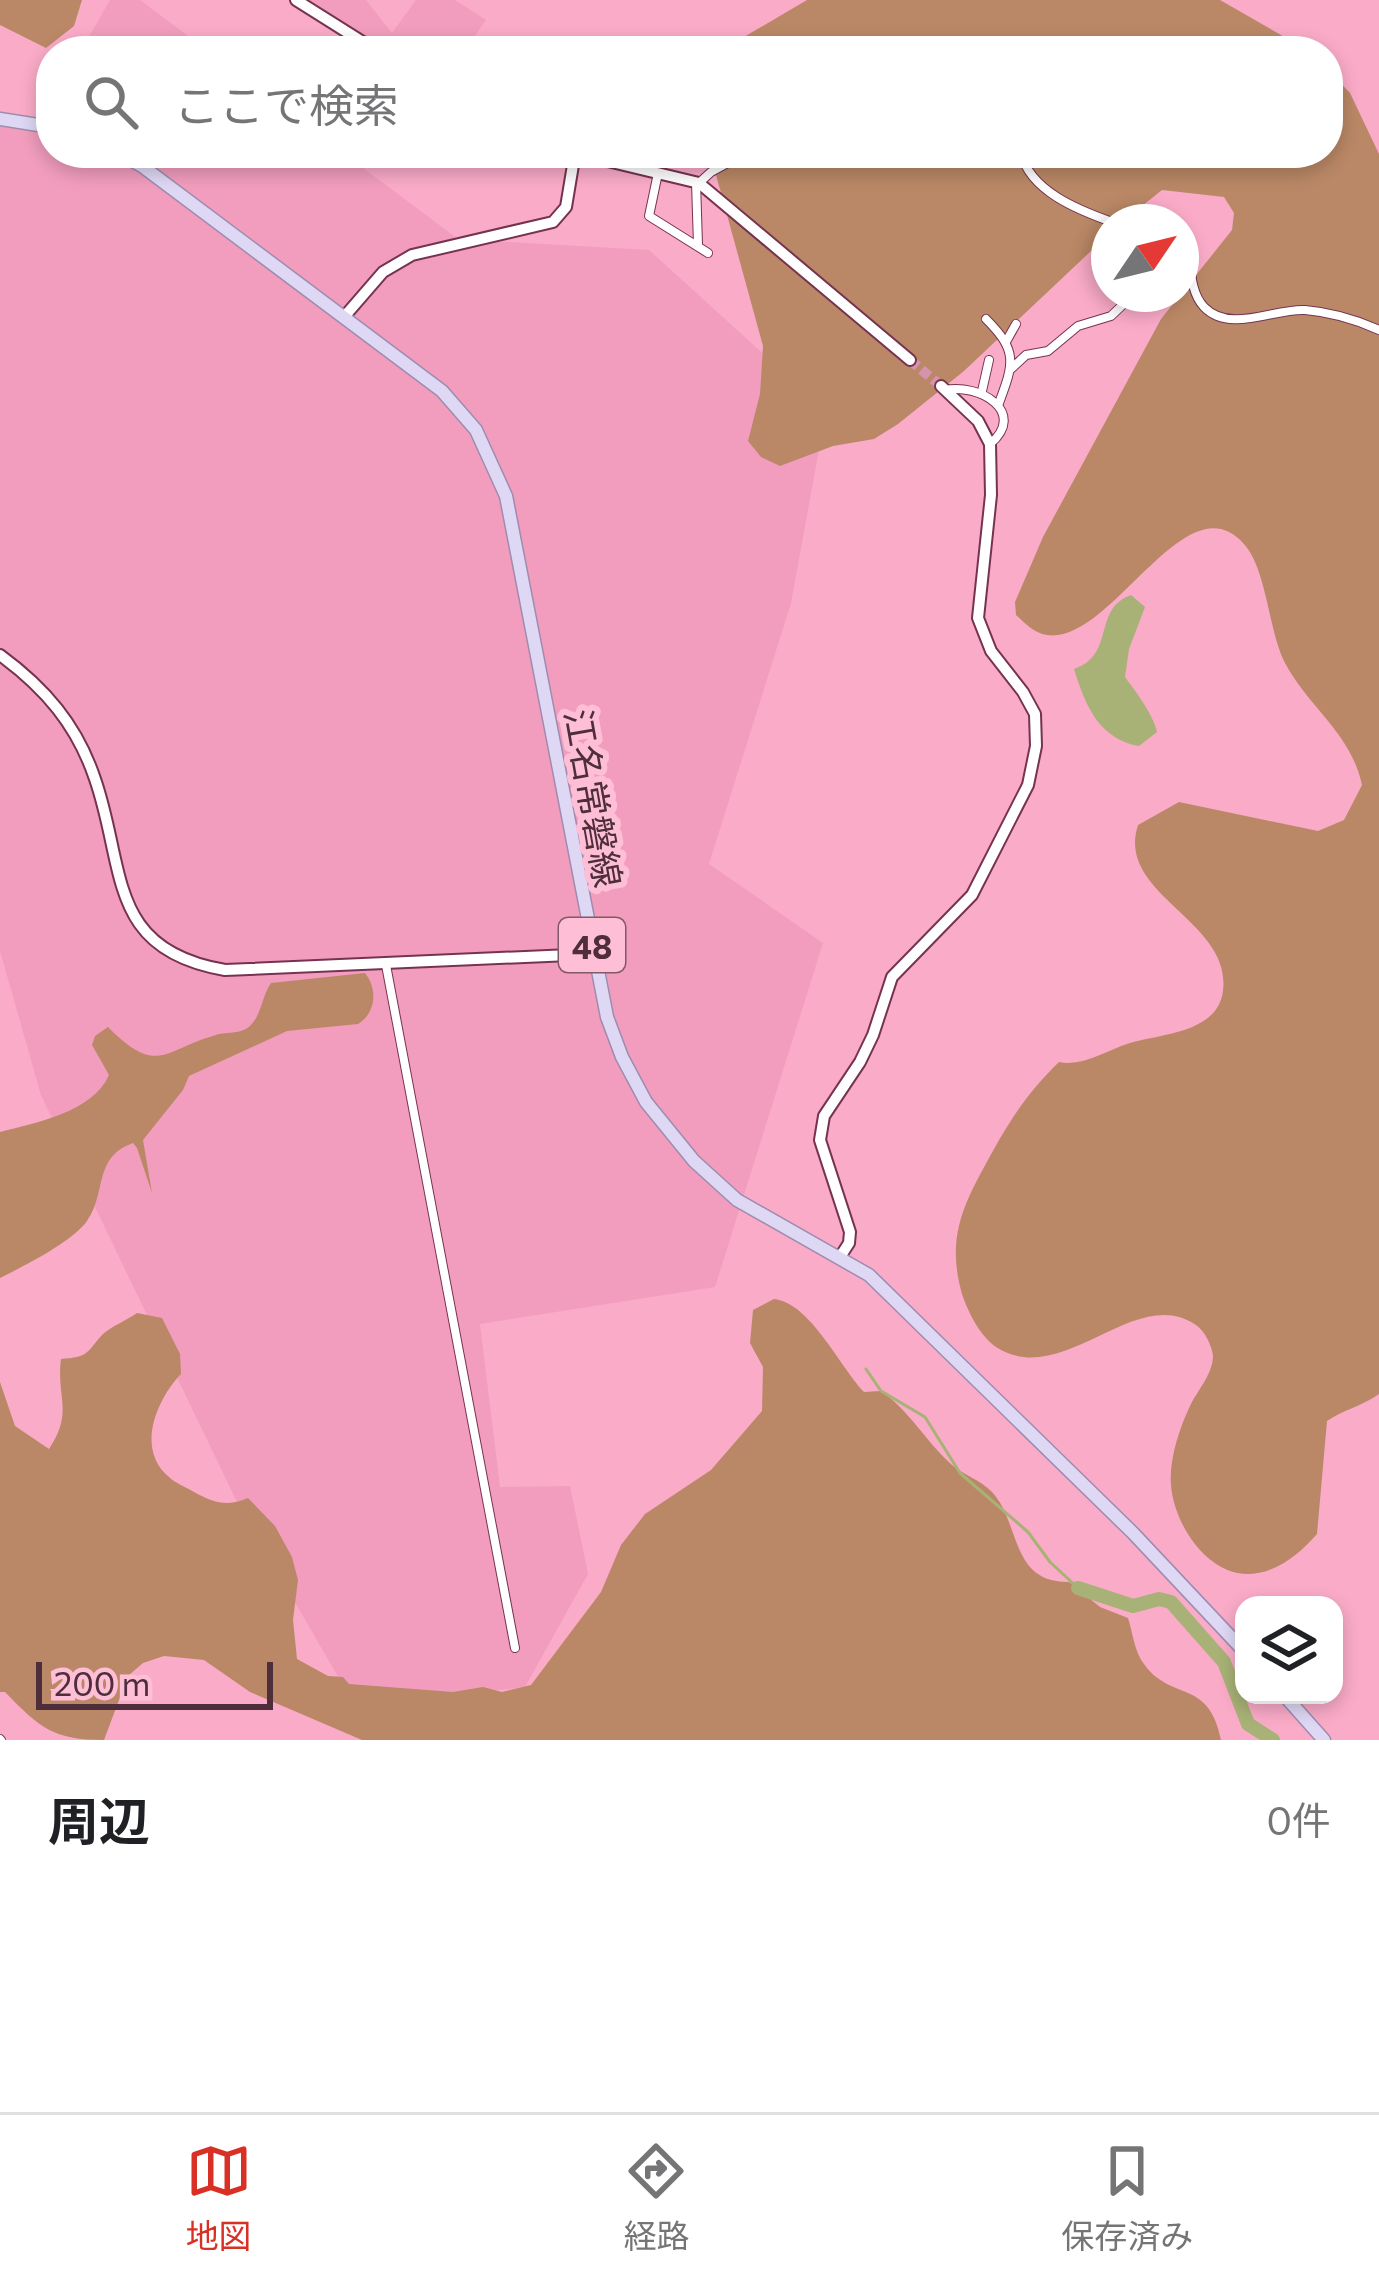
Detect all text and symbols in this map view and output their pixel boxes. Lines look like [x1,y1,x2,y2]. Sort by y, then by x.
search box [36,36,1343,168]
icon: search [78,69,144,135]
text: ここで検索 [174,76,399,131]
north arrow [1091,204,1199,312]
street label: 江名常磐線 [558,706,632,890]
road number: 48 [559,918,625,972]
map controls [1235,1596,1343,1704]
button: layers [1235,1596,1343,1704]
scale bar [36,1656,273,1709]
text: 200 m [54,1662,150,1703]
text: 周辺 [48,1788,150,1851]
text: 0件 [1267,1795,1331,1843]
tab: 地図 [186,2138,252,2258]
tab: 経路 [623,2138,689,2258]
tab: 保存済み [1061,2138,1193,2258]

